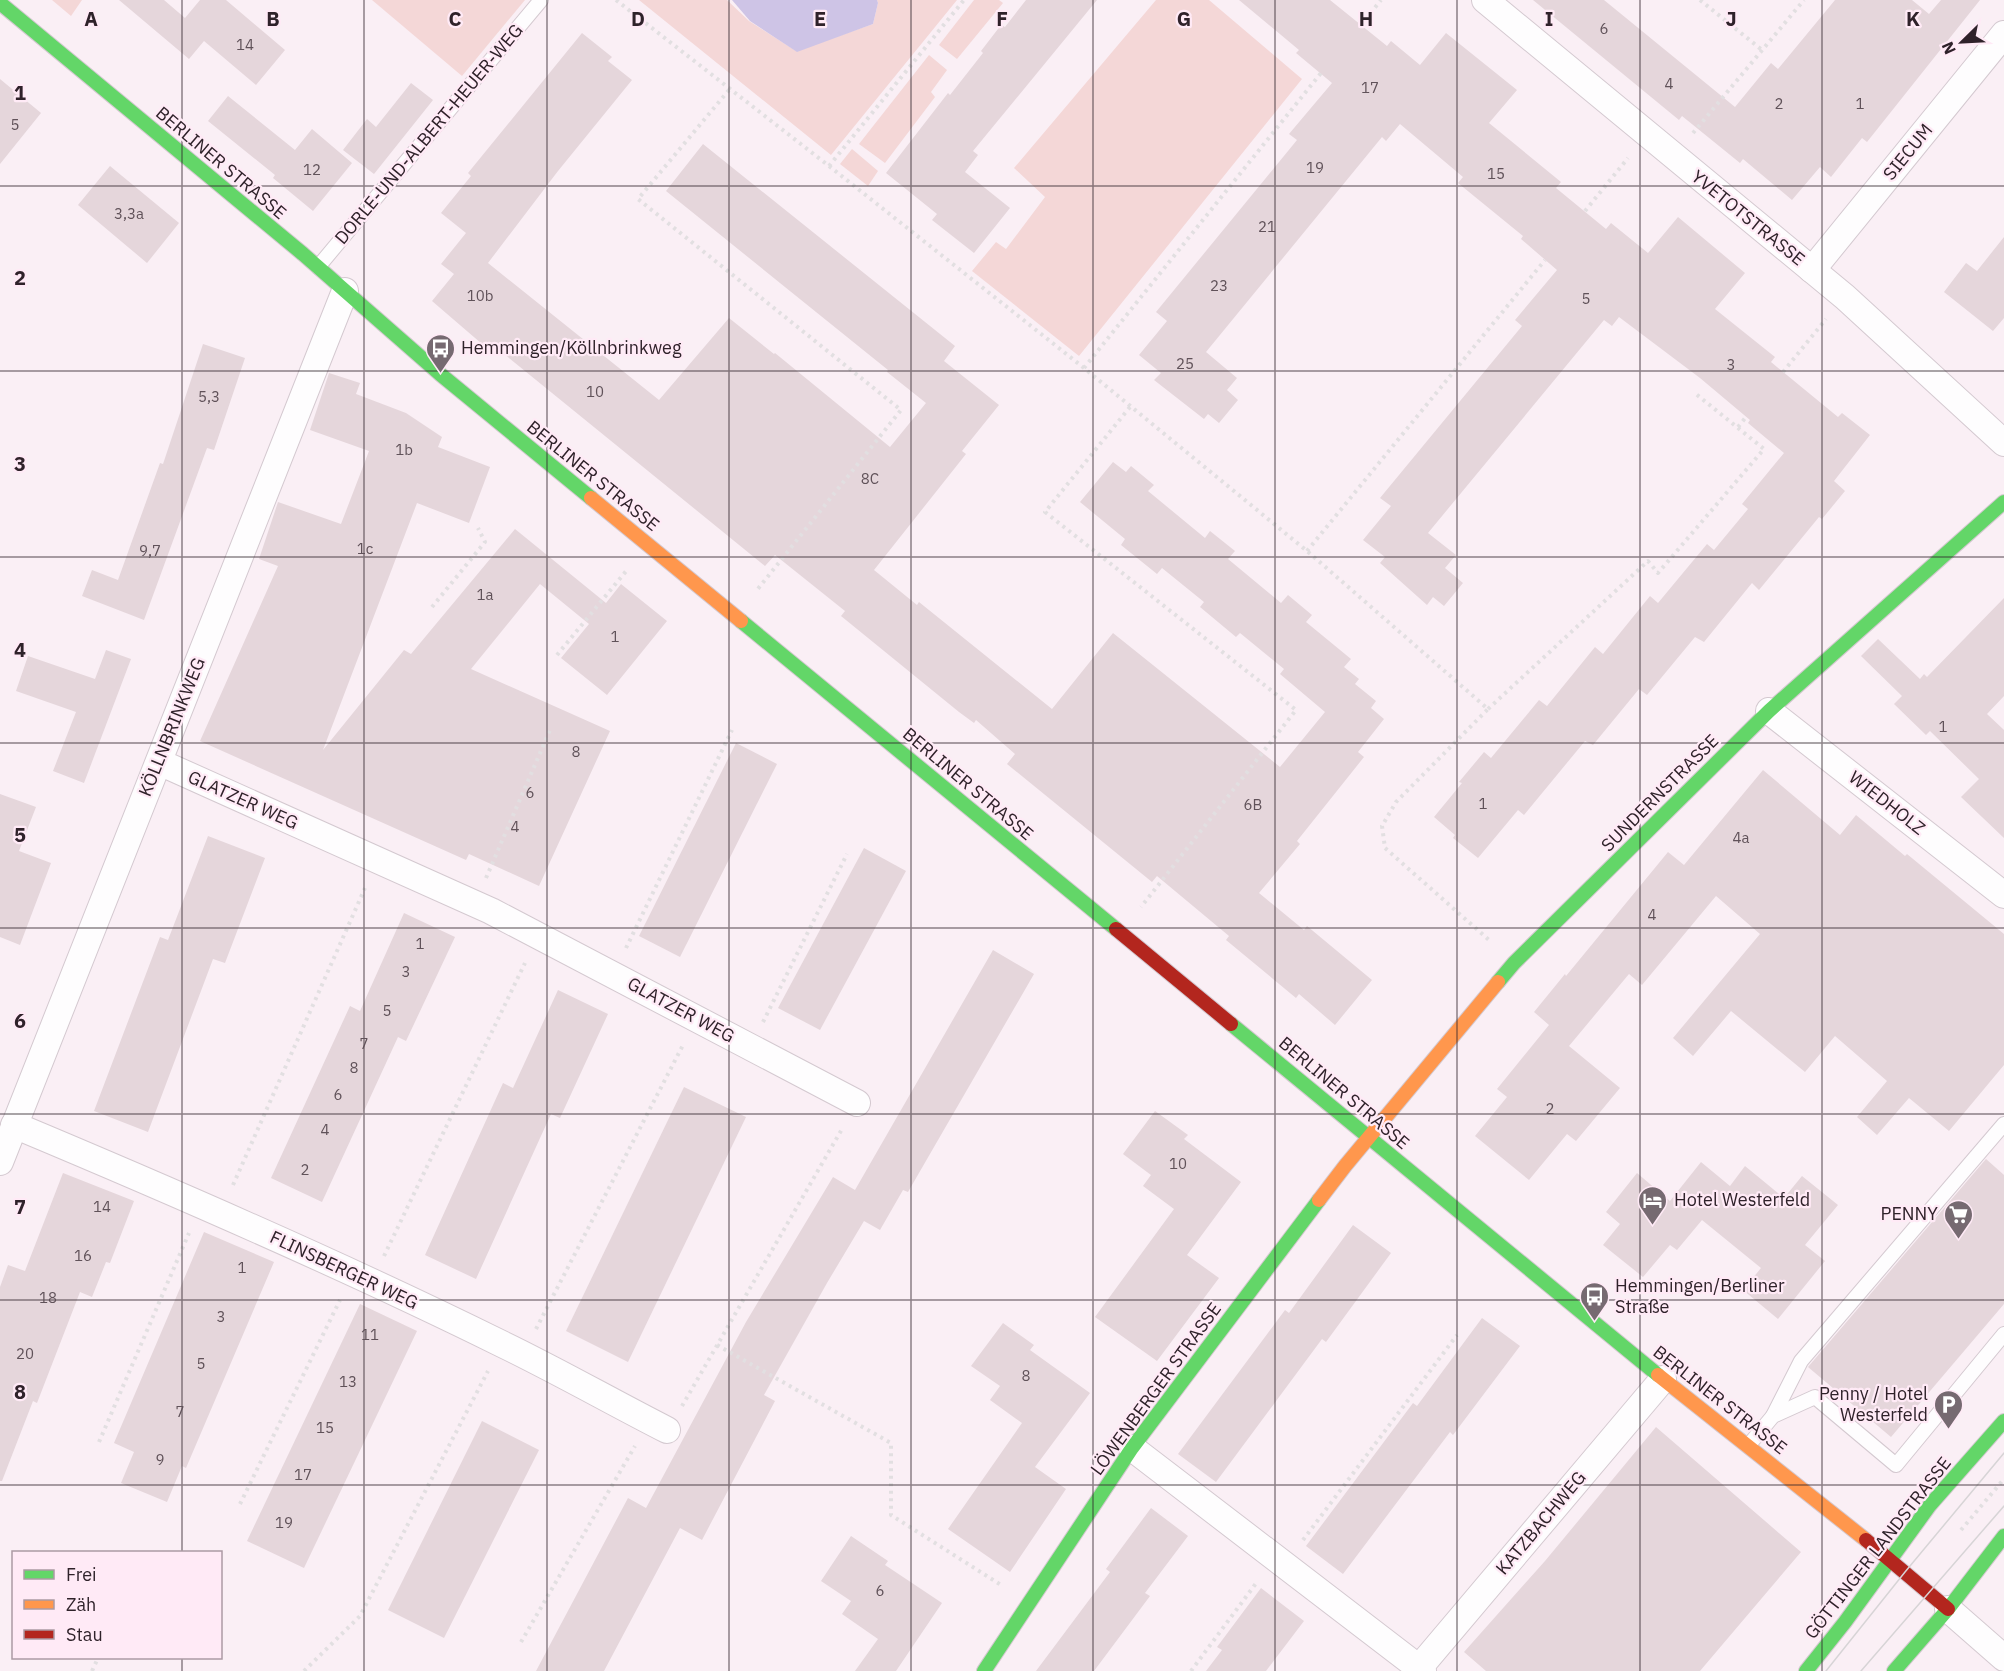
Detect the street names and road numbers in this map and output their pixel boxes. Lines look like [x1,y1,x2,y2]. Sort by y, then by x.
street label: DORLE-UND-ALBERT-HEUER-WEG [330,19,528,249]
street label: BERLINER STRASSE [151,101,291,224]
street label: SIECUM [1878,119,1937,185]
street label: YVETOTSTRASSE [1687,165,1810,270]
street label: BERLINER STRASSE [522,415,664,536]
street label: KÖLLNBRINKWEG [133,654,210,800]
street label: BERLINER STRASSE [898,722,1038,845]
street label: SUNDERNSTRASSE [1596,729,1723,856]
street label: GLATZER WEG [184,765,302,834]
street label: WIEDHOLZ [1844,766,1930,840]
street label: GLATZER WEG [624,972,739,1047]
street label: BERLINER STRASSE [1274,1031,1414,1154]
street label: FLINSBERGER WEG [266,1225,422,1314]
street label: LÖWENBERGER STRASSE [1085,1298,1226,1479]
street label: BERLINER STRASSE [1649,1340,1792,1459]
street label: GÖTTINGER LANDSTRASSE [1799,1452,1956,1643]
street label: KATZBACHWEG [1491,1466,1591,1579]

